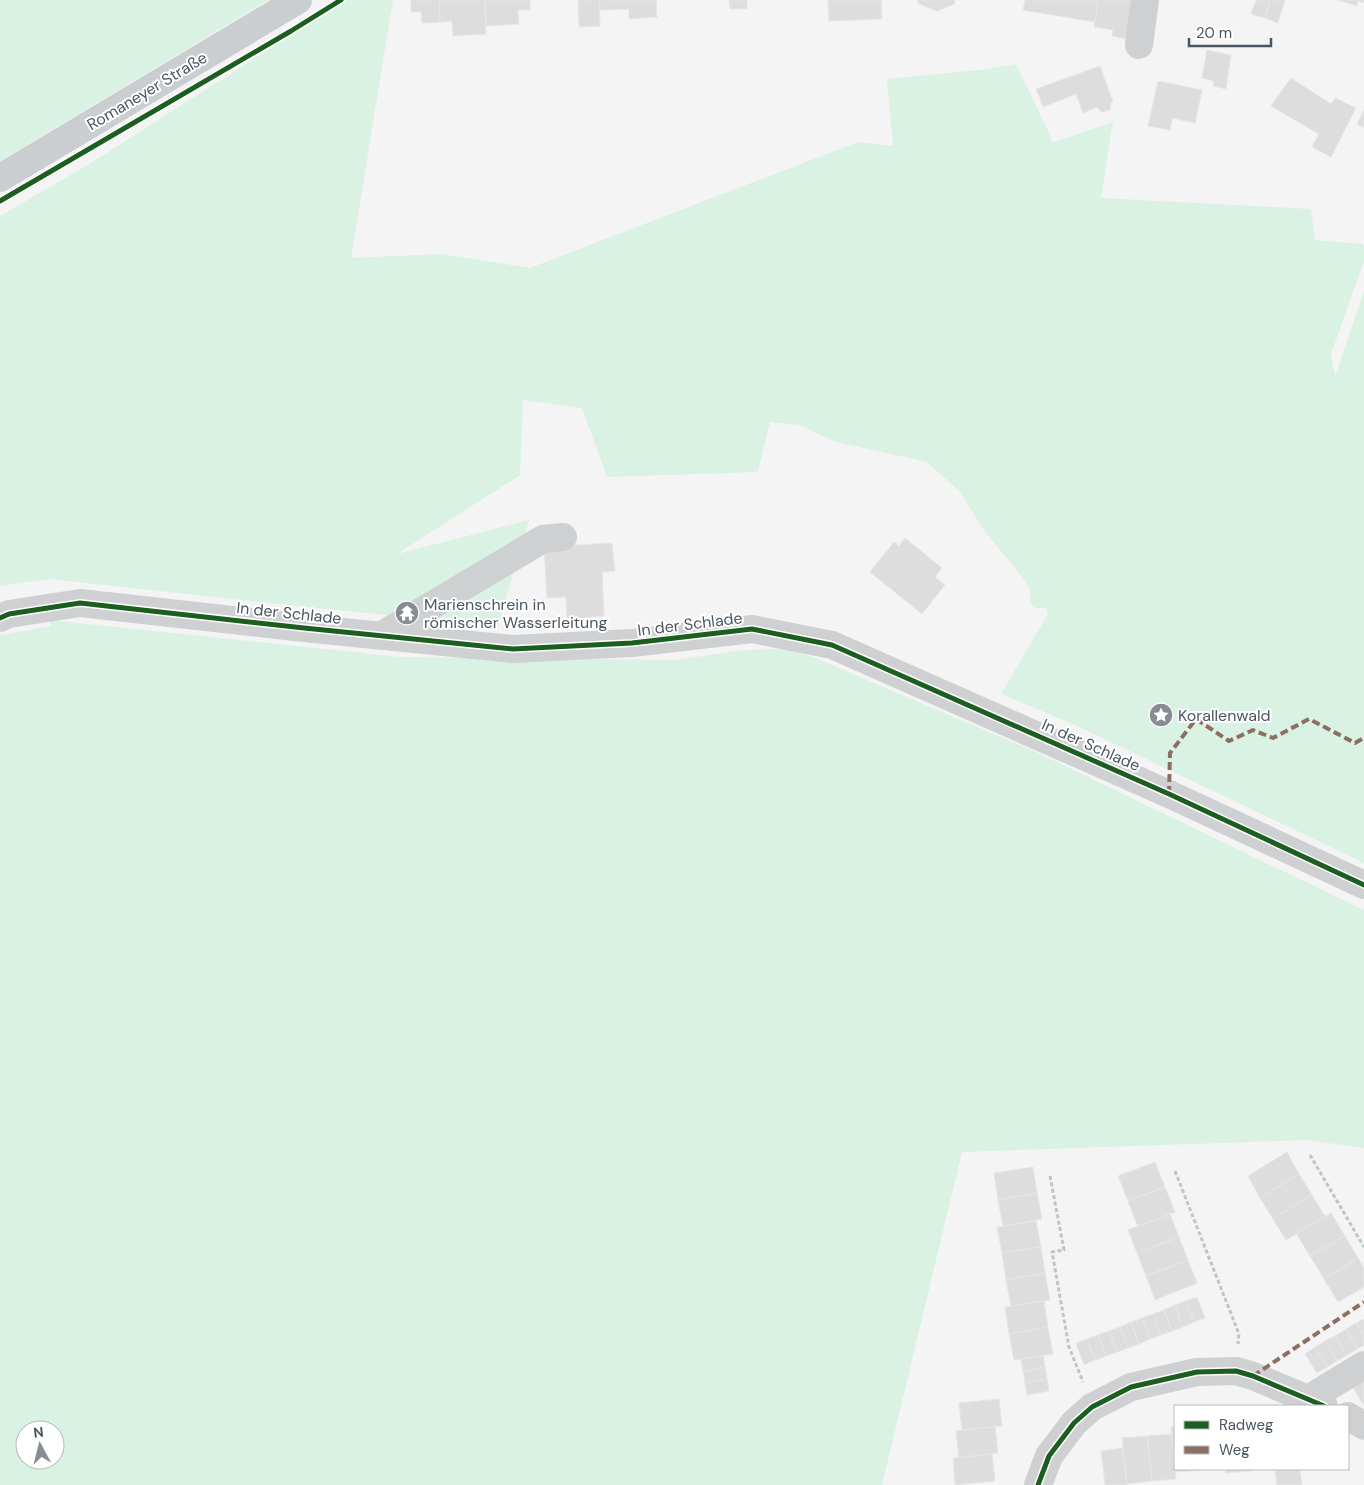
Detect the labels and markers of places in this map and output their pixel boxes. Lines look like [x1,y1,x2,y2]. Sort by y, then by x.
place label: Marienschrein in römischer Wasserleitung [424,594,607,633]
temple icon: Marienschrein in römischer Wasserleitung [394,600,420,626]
place icon: Korallenwald [1148,702,1174,728]
place label: Korallenwald [1178,705,1271,726]

